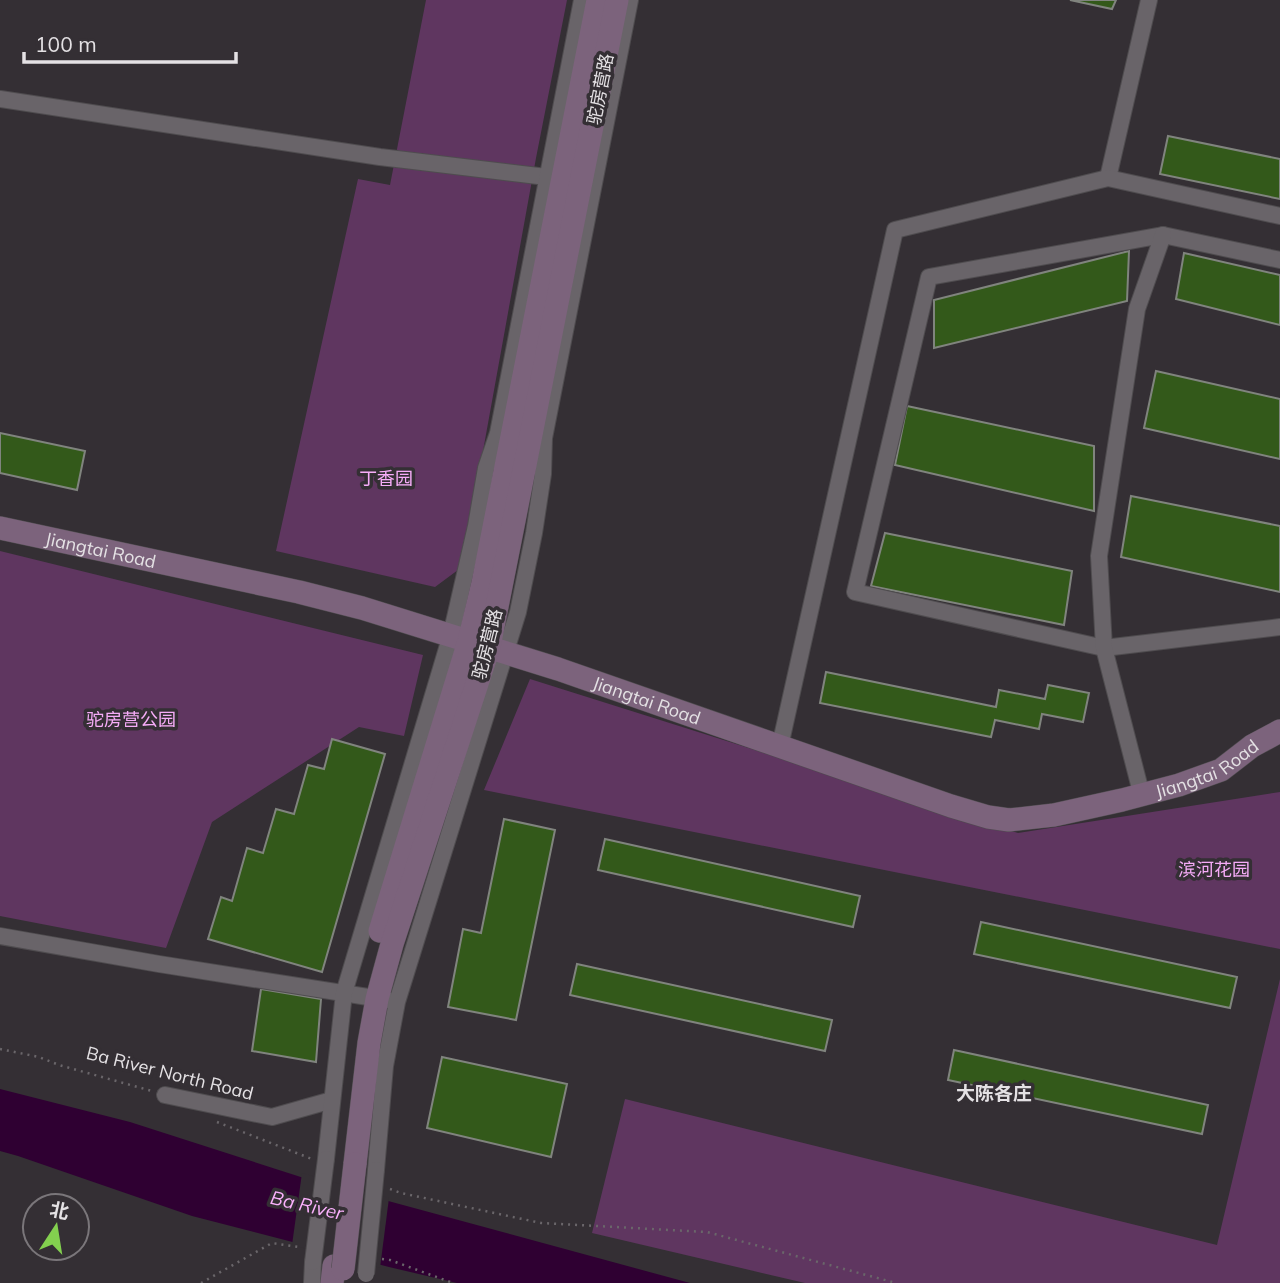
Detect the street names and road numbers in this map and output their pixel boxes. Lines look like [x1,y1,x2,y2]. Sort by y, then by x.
street label: 驼房营路 [582,51,618,127]
street label: Jiangtai Road [43,527,158,573]
street label: 驼房营路 [467,606,507,682]
street label: Jiangtai Road [590,671,704,729]
street label: Jiangtai Road [1153,734,1263,802]
street label: Ba River North Road [84,1041,256,1105]

